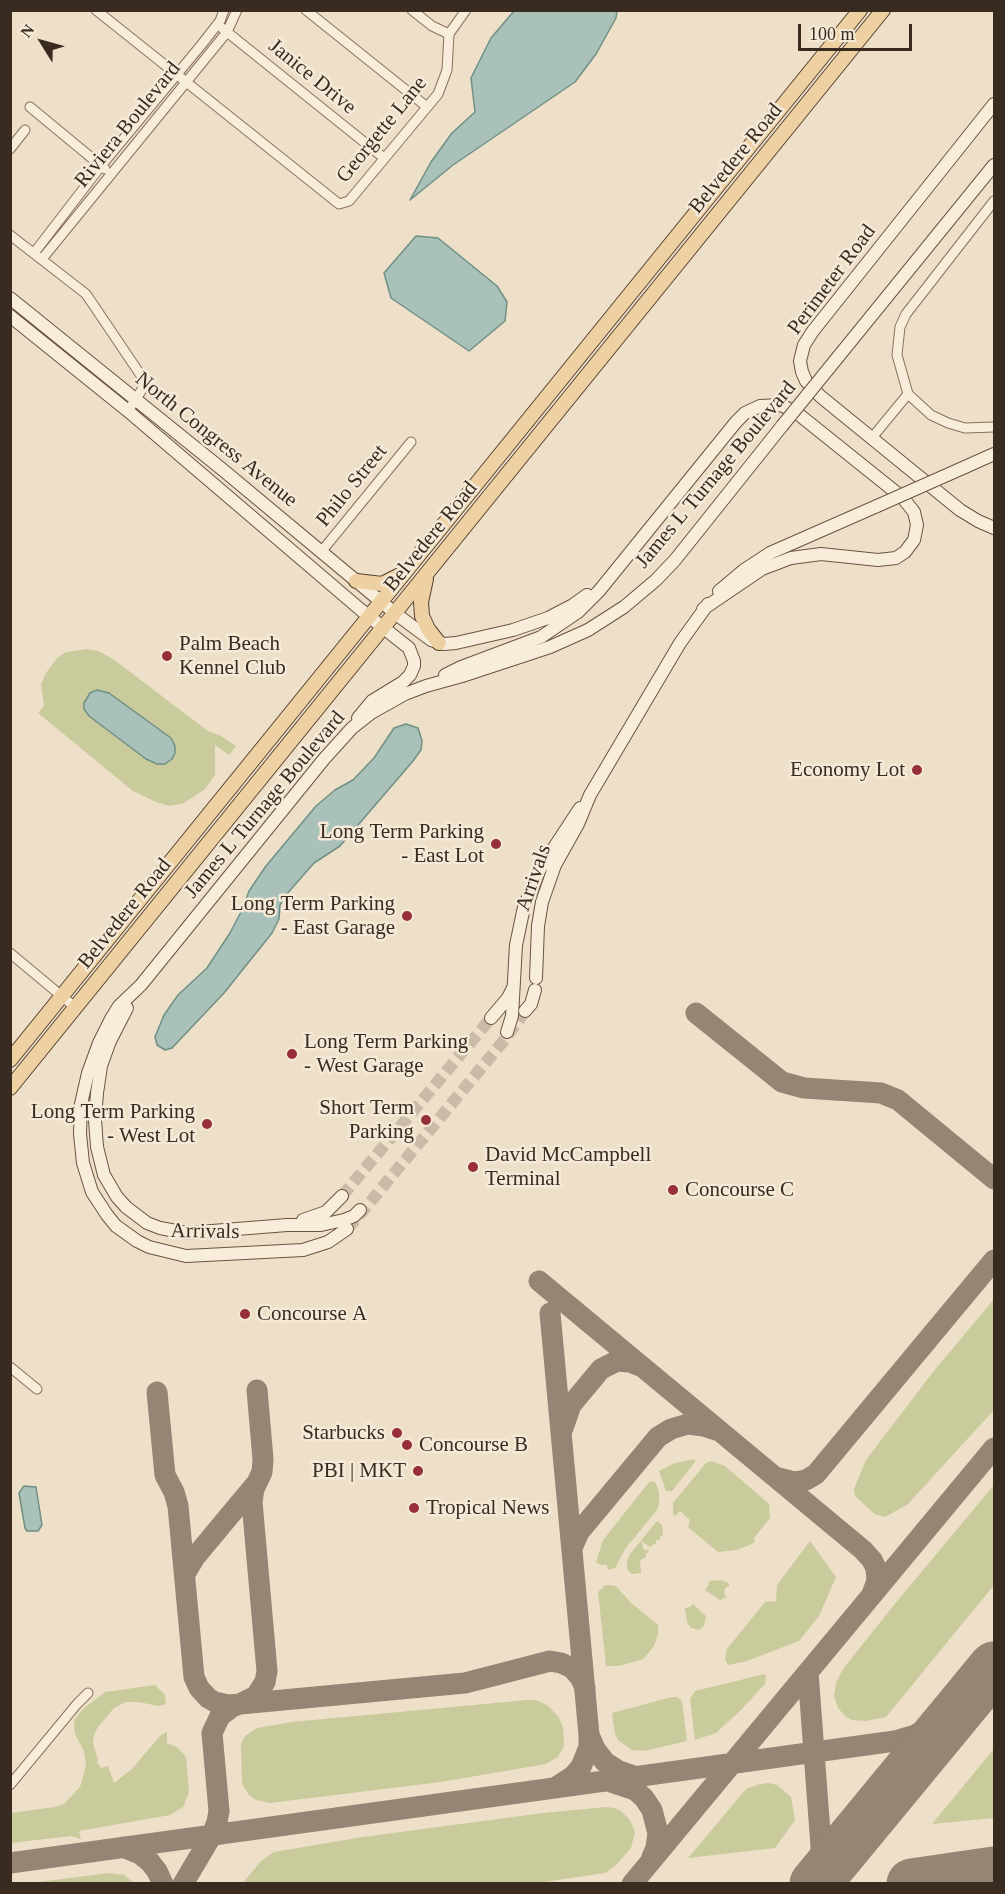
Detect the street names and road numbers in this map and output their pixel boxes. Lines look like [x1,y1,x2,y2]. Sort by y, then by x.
street label: Janice Drive [263,34,361,120]
street label: Riviera Boulevard [70,57,186,193]
street label: Georgette Lane [331,72,433,188]
street label: Belvedere Road [684,99,788,219]
street label: Perimeter Road [782,220,882,340]
street label: North Congress Avenue [130,367,302,513]
street label: James L Turnage Boulevard [630,376,802,574]
street label: Philo Street [311,440,393,532]
street label: Belvedere Road [379,477,483,597]
street label: James L Turnage Boulevard [179,706,351,904]
street label: Arrivals [511,841,557,915]
street label: Belvedere Road [73,854,177,974]
street label: Arrivals [170,1219,240,1245]

